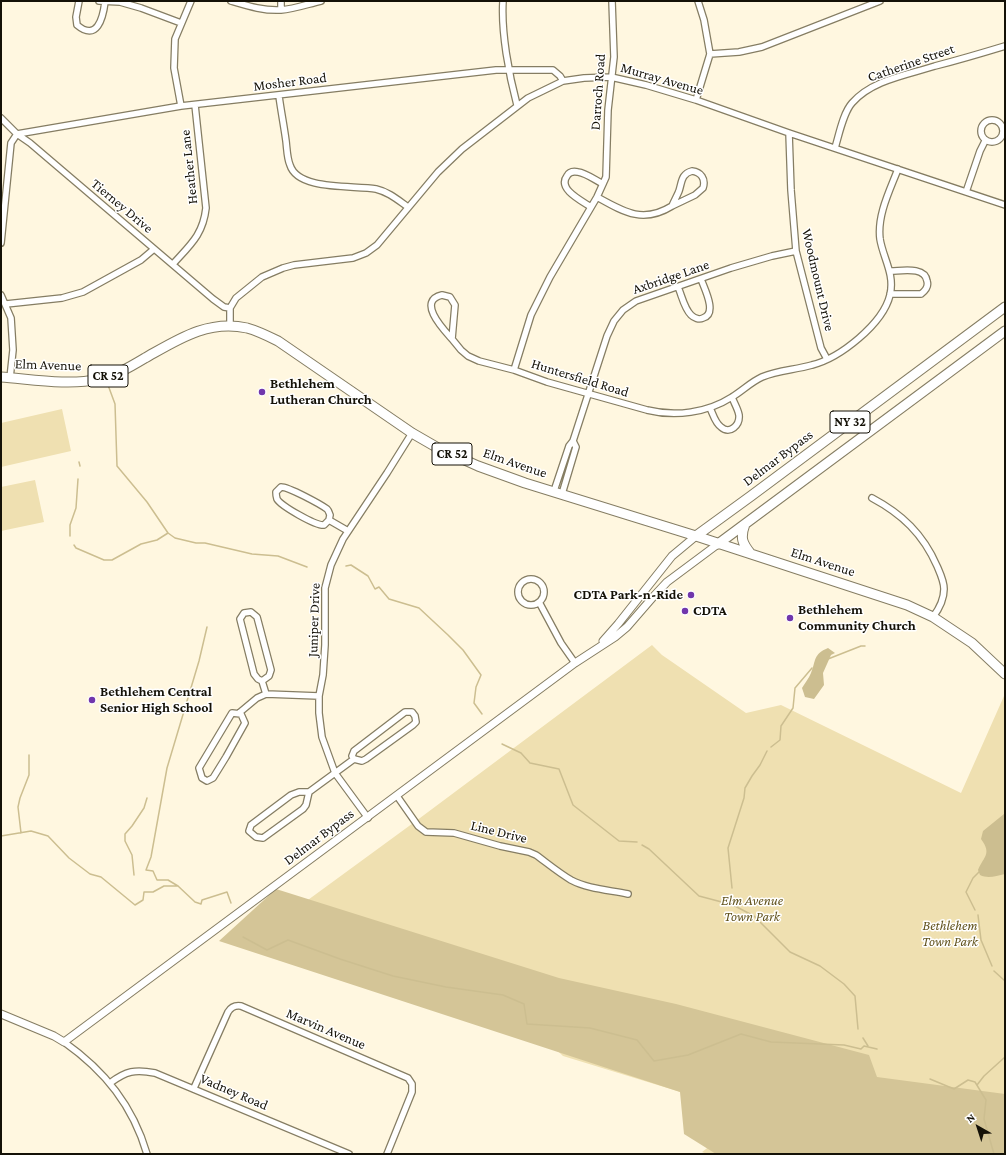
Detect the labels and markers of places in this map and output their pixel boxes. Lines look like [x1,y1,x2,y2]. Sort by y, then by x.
place label: Bethlehem Lutheran Church [270,376,372,408]
marker: Bethlehem Lutheran Church [257,387,267,397]
place label: CDTA Park-n-Ride [573,587,683,603]
marker: CDTA Park-n-Ride [686,590,696,600]
place label: Bethlehem Community Church [798,602,916,634]
place label: CDTA [693,603,727,619]
marker: CDTA [680,606,690,616]
marker: Bethlehem Community Church [785,613,795,623]
place label: Bethlehem Central Senior High School [100,684,213,716]
marker: Bethlehem Central Senior High School [87,695,97,705]

